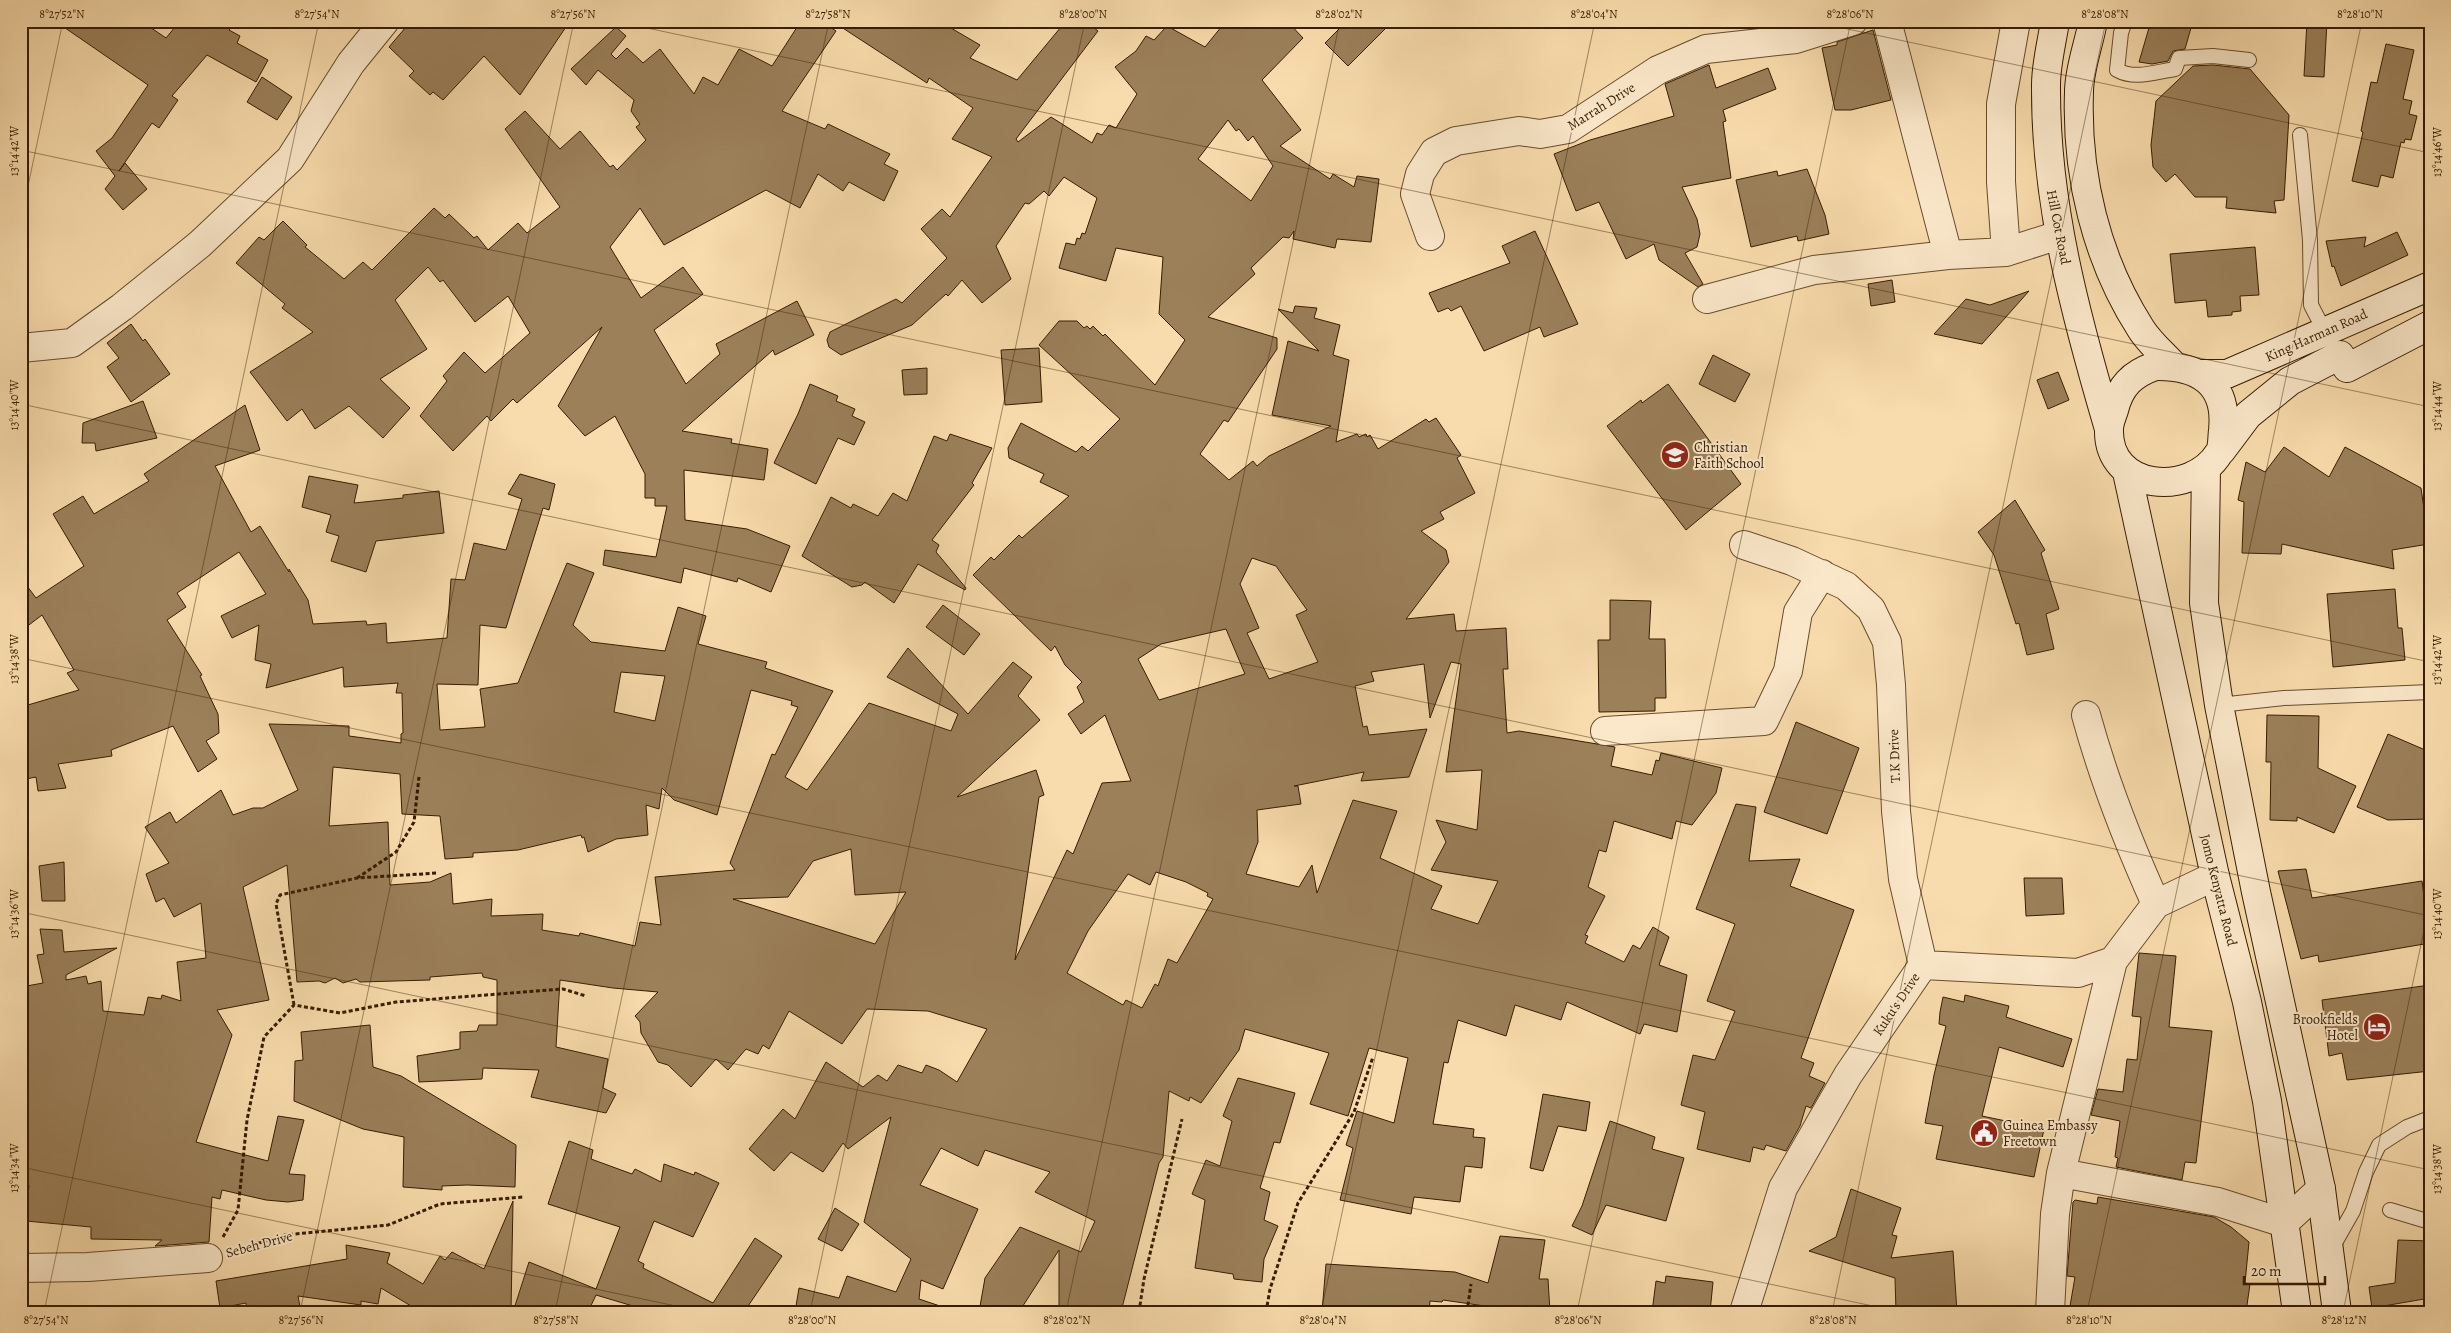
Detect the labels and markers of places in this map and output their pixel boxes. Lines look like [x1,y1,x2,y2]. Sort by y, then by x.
place label: Christian Faith School [1694,438,1764,473]
school or university icon: Christian Faith School [1660,440,1690,470]
place label: Brookfields Hotel [2293,1010,2359,1045]
hotel icon: Brookfields Hotel [2362,1012,2392,1042]
place label: Guinea Embassy Freetown [2003,1116,2098,1151]
public building icon: Guinea Embassy Freetown [1969,1118,1999,1148]

